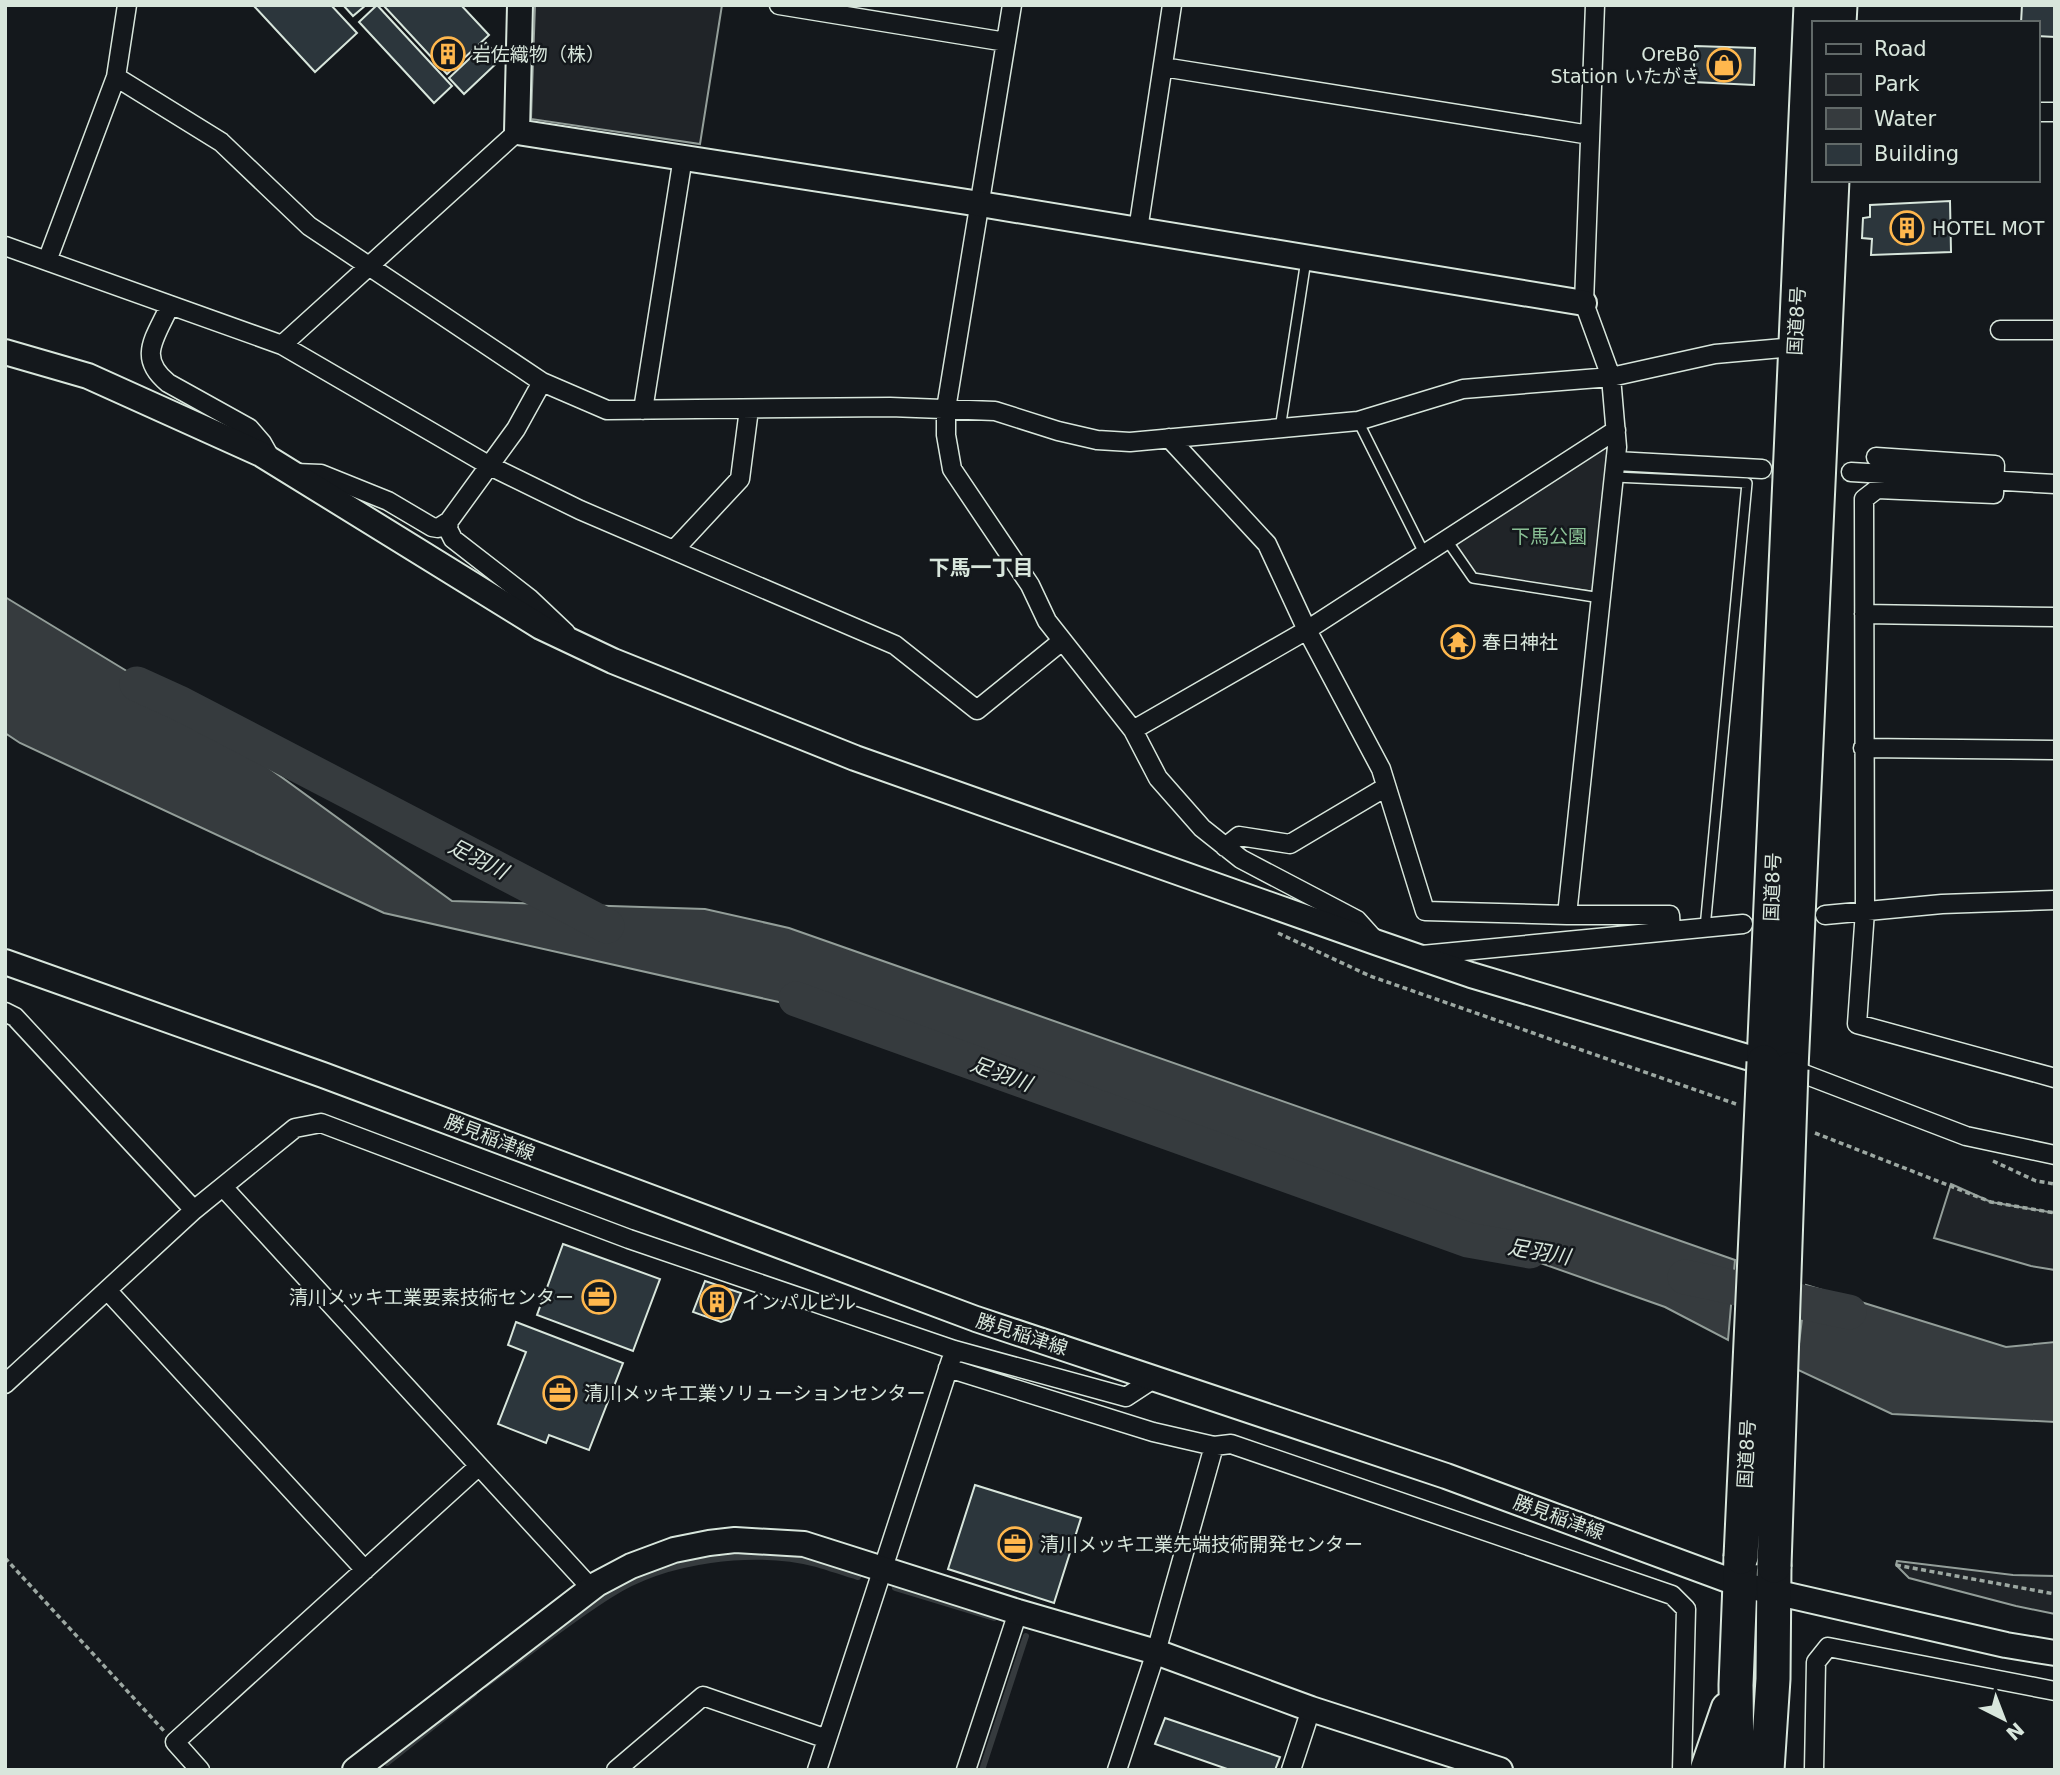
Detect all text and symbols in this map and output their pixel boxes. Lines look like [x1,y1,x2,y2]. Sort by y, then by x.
legend [1812,21,2039,182]
building icon: 岩佐織物（株） [429,35,467,73]
text: Road [1874,37,1927,61]
place label: 岩佐織物（株） [472,43,605,65]
place label: OreBo Station いたがき [1550,43,1700,87]
shop icon: OreBo Station いたがき [1705,46,1743,84]
text: Park [1874,72,1920,96]
text: Water [1874,107,1936,131]
text: Building [1874,142,1959,166]
building icon: HOTEL MOT [1888,209,1926,247]
place label: HOTEL MOT [1932,217,2045,239]
street label: 国道8号 [1783,286,1809,356]
park label: 下馬公園 [1511,525,1587,547]
district label: 下馬一丁目 [929,556,1034,580]
temple icon: 春日神社 [1439,623,1477,661]
place label: 春日神社 [1482,631,1558,653]
water label: 足羽川 [444,834,513,885]
street label: 国道8号 [1760,852,1784,922]
water label: 足羽川 [967,1052,1037,1097]
street label: 勝見稲津線 [442,1110,538,1164]
water label: 足羽川 [1506,1235,1574,1270]
office icon: 清川メッキ工業要素技術センター [580,1278,618,1316]
building icon: インパルビル [698,1283,736,1321]
place label: 清川メッキ工業要素技術センター [289,1286,574,1308]
place label: インパルビル [742,1291,856,1313]
street label: 勝見稲津線 [973,1309,1071,1359]
office icon: 清川メッキ工業ソリューションセンター [541,1374,579,1412]
place label: 清川メッキ工業ソリューションセンター [584,1382,926,1404]
street label: 国道8号 [1733,1419,1759,1489]
street label: 勝見稲津線 [1511,1490,1607,1544]
office icon: 清川メッキ工業先端技術開発センター [996,1525,1034,1563]
place label: 清川メッキ工業先端技術開発センター [1040,1533,1363,1555]
north arrow [1969,1684,2039,1754]
text: N [2002,1718,2029,1745]

